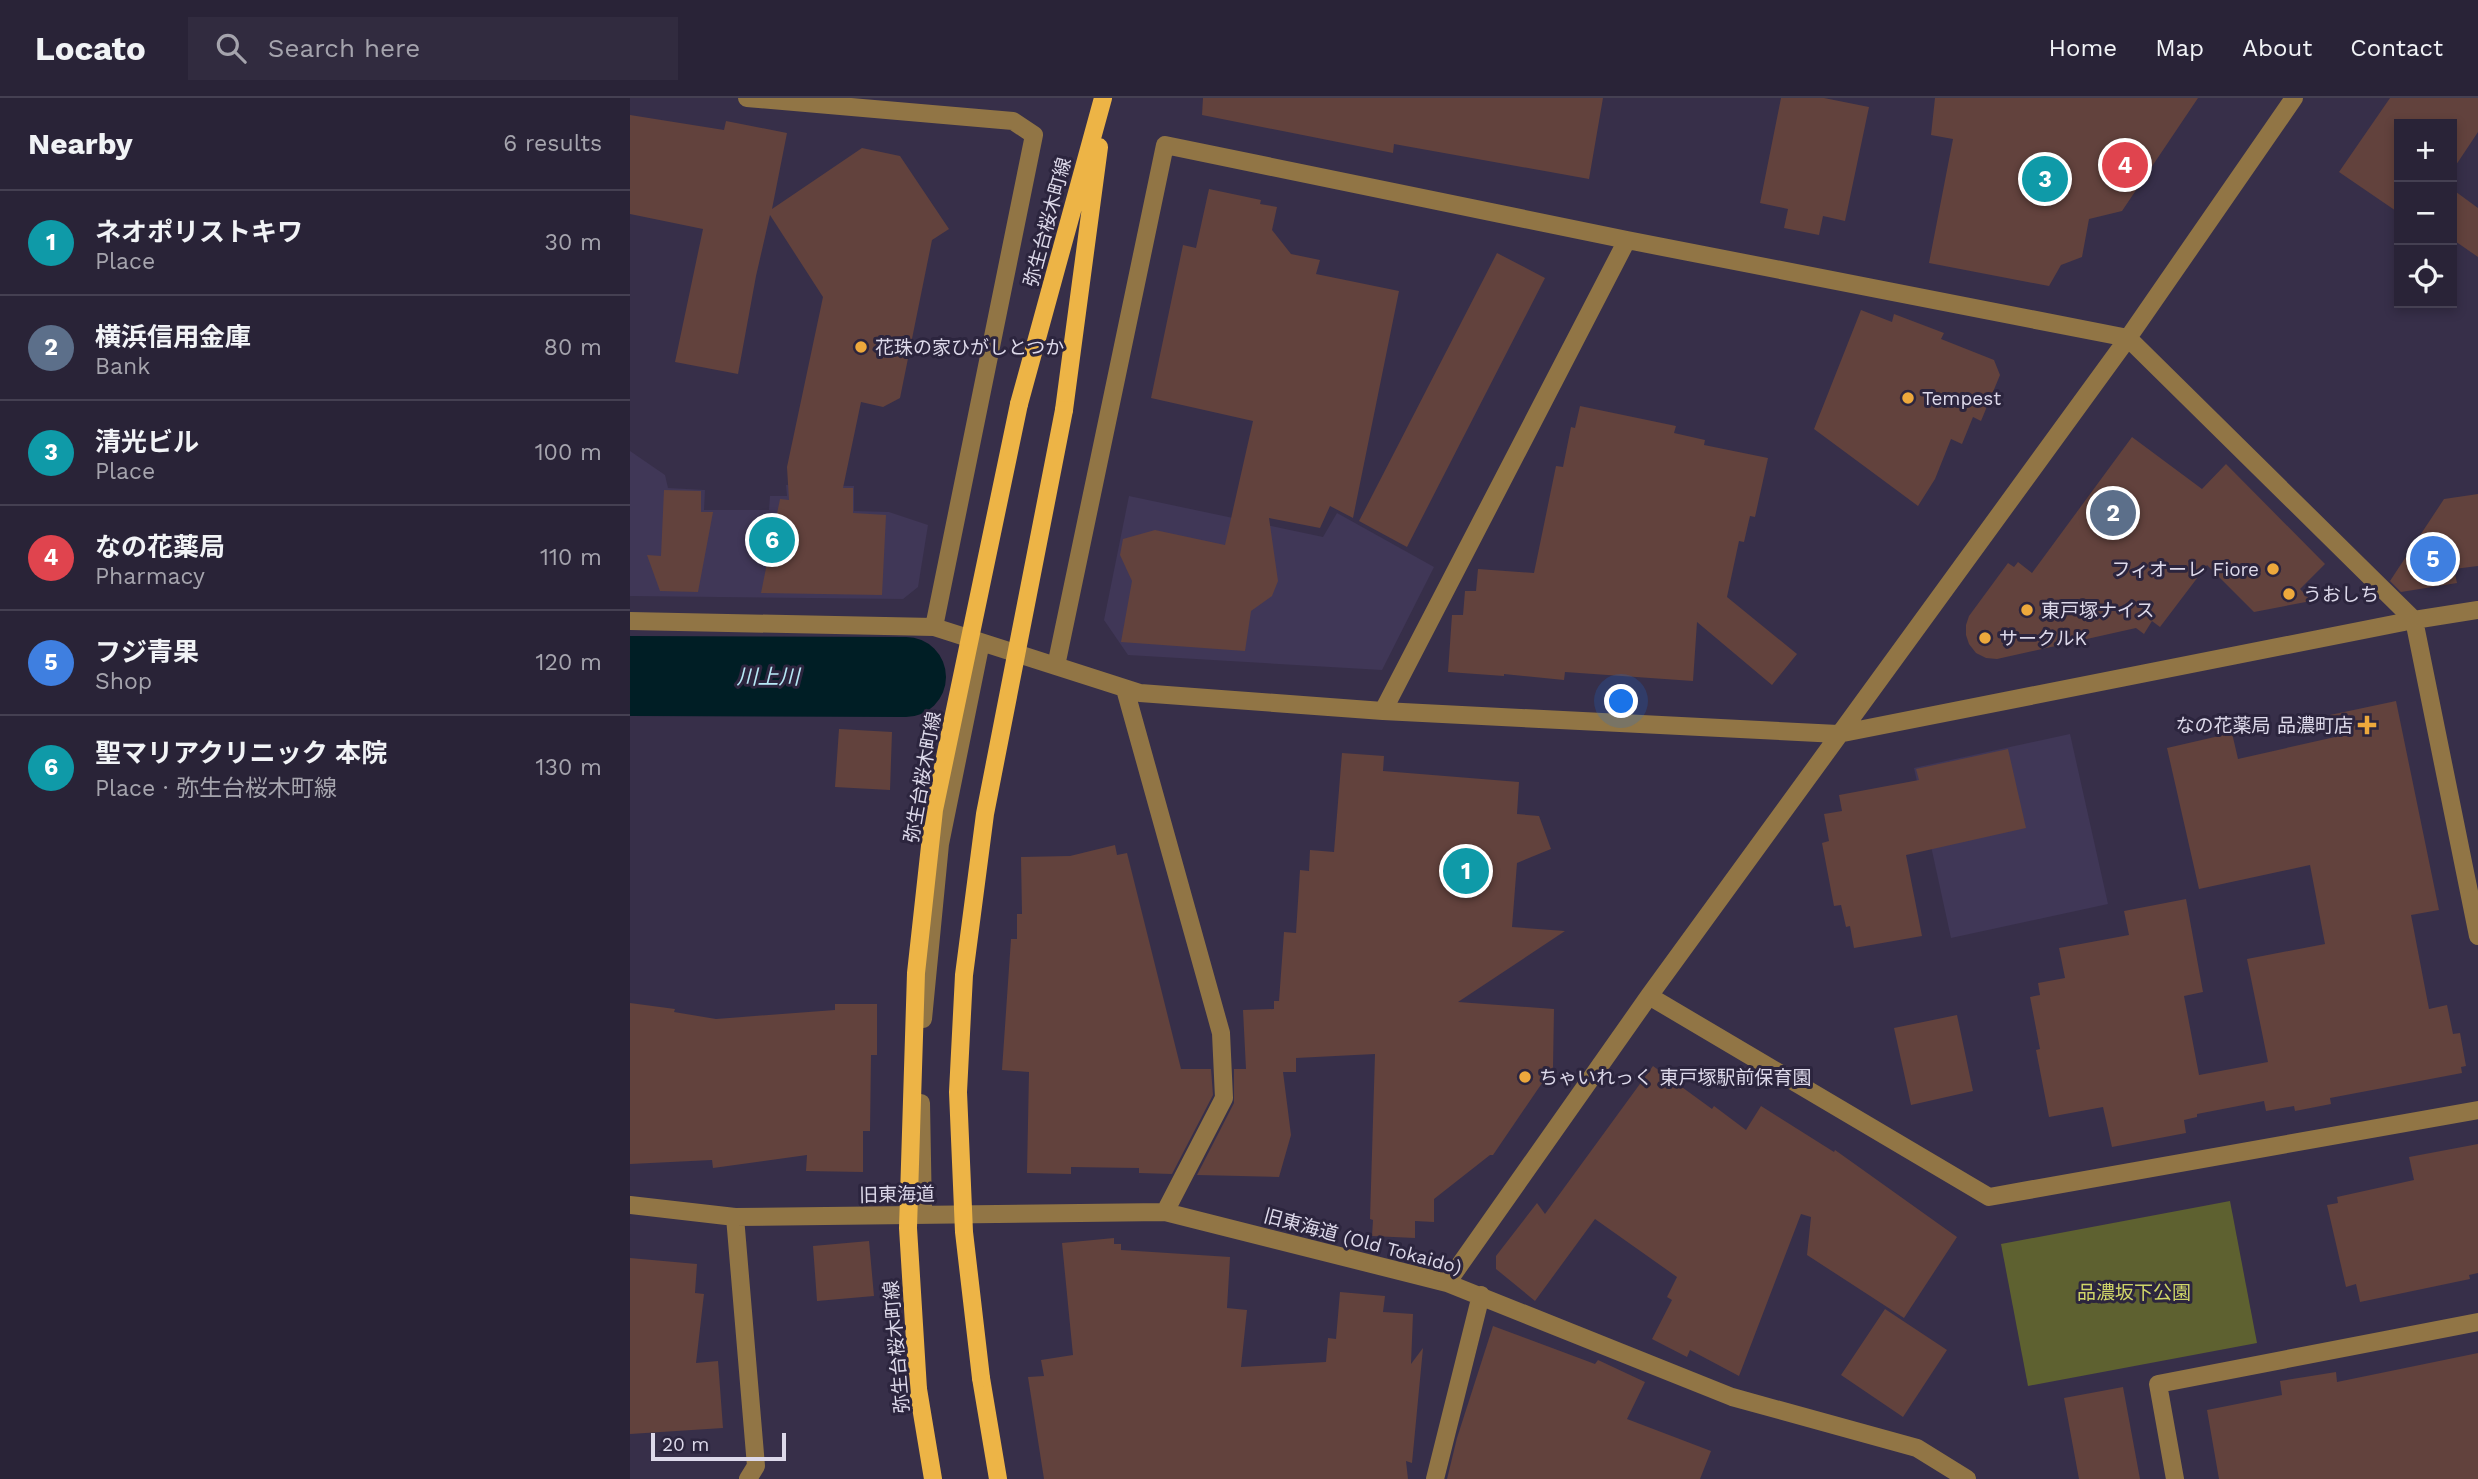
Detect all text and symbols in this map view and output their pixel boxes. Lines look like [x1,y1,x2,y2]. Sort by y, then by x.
search box [188,17,678,80]
text: Locato [35,29,146,68]
icon: search [212,29,250,67]
text: Search here [268,33,420,63]
text: Home [2049,34,2117,62]
text: Map [2155,34,2204,62]
text: About [2242,34,2312,62]
text: Contact [2350,34,2443,62]
map controls [2394,119,2457,308]
button: + [2394,119,2457,182]
text: Nearby [28,126,133,161]
text: 6 results [503,130,602,157]
pin: 4 [2102,139,2148,191]
pin: 3 [2022,153,2068,205]
street label: 弥生台桜木町線 [1019,155,1076,289]
button: − [2394,182,2457,245]
text: ネオポリストキワ [95,217,303,247]
text: 1 [46,229,56,256]
text: 30 m [545,229,602,256]
button: locate [2394,245,2457,308]
text: Place [95,248,155,275]
text: 横浜信用金庫 [95,322,251,352]
text: 2 [44,334,58,361]
text: 80 m [544,334,602,361]
place label: 花珠の家ひがしとつか [875,336,1064,359]
marker: 花珠の家ひがしとつか [853,339,869,355]
text: Bank [95,353,150,380]
place label: Tempest [1922,387,2001,410]
marker: Tempest [1900,390,1916,406]
text: 清光ビル [95,427,199,457]
text: 3 [44,439,58,466]
text: 100 m [535,439,602,466]
text: Place [95,458,155,485]
pin: 2 [2090,487,2136,539]
pin: 6 [749,514,795,566]
text: なの花薬局 [95,532,225,562]
pin: 5 [2410,533,2456,585]
text: 4 [44,544,58,571]
text: 110 m [540,544,602,571]
place label: フィオーレ Fiore [2111,558,2259,581]
marker: フィオーレ Fiore [2265,561,2281,577]
text: Pharmacy [95,563,205,590]
place label: うおしち [2303,583,2379,606]
marker: うおしち [2281,586,2297,602]
place label: 東戸塚ナイス [2041,599,2154,622]
marker: 東戸塚ナイス [2019,602,2035,618]
place label: サークルK [1999,627,2087,650]
marker: サークルK [1977,630,1993,646]
text: フジ青果 [95,637,199,667]
text: 5 [44,649,58,676]
text: 120 m [536,649,602,676]
water label: 川上川 [737,664,801,689]
text: Shop [95,668,152,695]
your location [1604,684,1638,718]
street label: 弥生台桜木町線 [900,710,945,845]
place label: なの花薬局 品濃町店 [2176,714,2353,737]
marker: なの花薬局 品濃町店 [2359,717,2375,733]
text: 聖マリアクリニック 本院 [95,738,387,768]
text: 6 [44,754,58,781]
text: 130 m [536,754,602,781]
text: Place · 弥生台桜木町線 [95,775,337,802]
pin: 1 [1443,845,1489,897]
place label: ちゃいれっく 東戸塚駅前保育園 [1539,1066,1811,1089]
marker: ちゃいれっく 東戸塚駅前保育園 [1517,1069,1533,1085]
street label: 旧東海道 [859,1182,935,1207]
street label: 旧東海道 (Old Tokaido) [1261,1204,1464,1279]
street label: 弥生台桜木町線 [879,1280,914,1414]
park label: 品濃坂下公園 [2077,1281,2191,1304]
scale bar [651,1430,786,1462]
text: 20 m [662,1433,709,1456]

